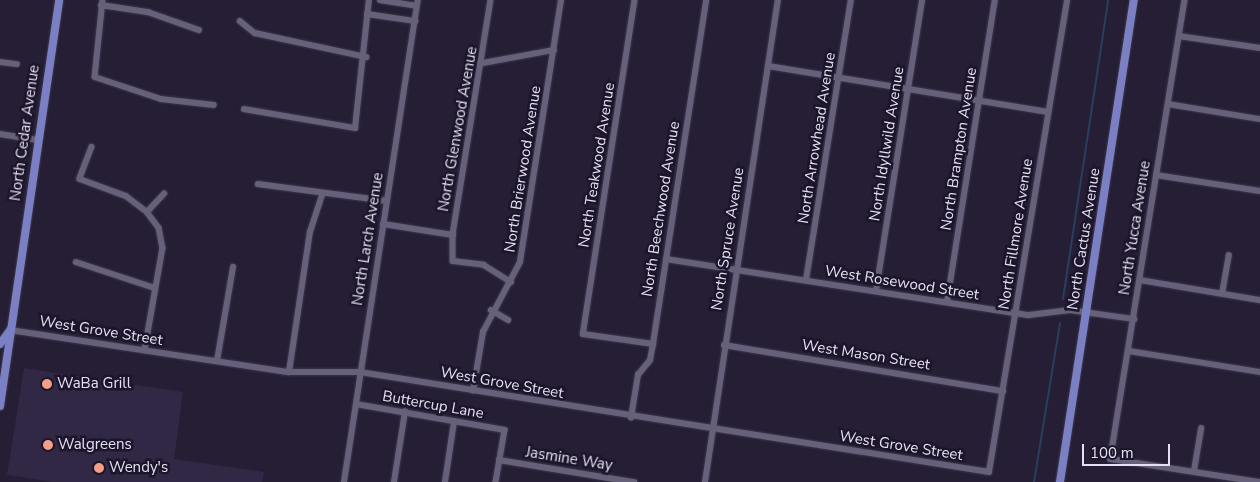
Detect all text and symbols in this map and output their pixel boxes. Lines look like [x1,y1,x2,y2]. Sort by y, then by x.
street label: North Glenwood Avenue [435,45,481,213]
street label: North Arrowhead Avenue [795,51,839,225]
street label: North Cedar Avenue [7,64,43,202]
street label: North Idyllwild Avenue [866,66,908,222]
street label: North Brampton Avenue [937,66,981,232]
street label: North Teakwood Avenue [575,81,619,249]
street label: North Brierwood Avenue [501,84,545,254]
street label: North Beechwood Avenue [638,120,684,298]
street label: North Fillmore Avenue [995,157,1037,311]
street label: North Yucca Avenue [1116,160,1154,296]
street label: North Spruce Avenue [708,166,748,312]
street label: North Cactus Avenue [1064,167,1104,311]
street label: North Larch Avenue [349,171,387,307]
street label: West Rosewood Street [824,262,980,304]
street label: West Grove Street [38,312,164,350]
street label: West Mason Street [801,336,931,374]
street label: West Grove Street [439,363,565,403]
place label: WaBa Grill [57,375,131,393]
marker: WaBa Grill [41,378,53,390]
street label: Buttercup Lane [381,387,485,423]
street label: West Grove Street [838,427,964,465]
scale bar [1085,434,1172,466]
place label: Walgreens [58,436,132,454]
marker: Walgreens [42,439,54,451]
street label: Jasmine Way [524,443,614,475]
text: 100 m [1090,443,1134,463]
place label: Wendy's [109,459,168,477]
marker: Wendy's [93,462,105,474]

